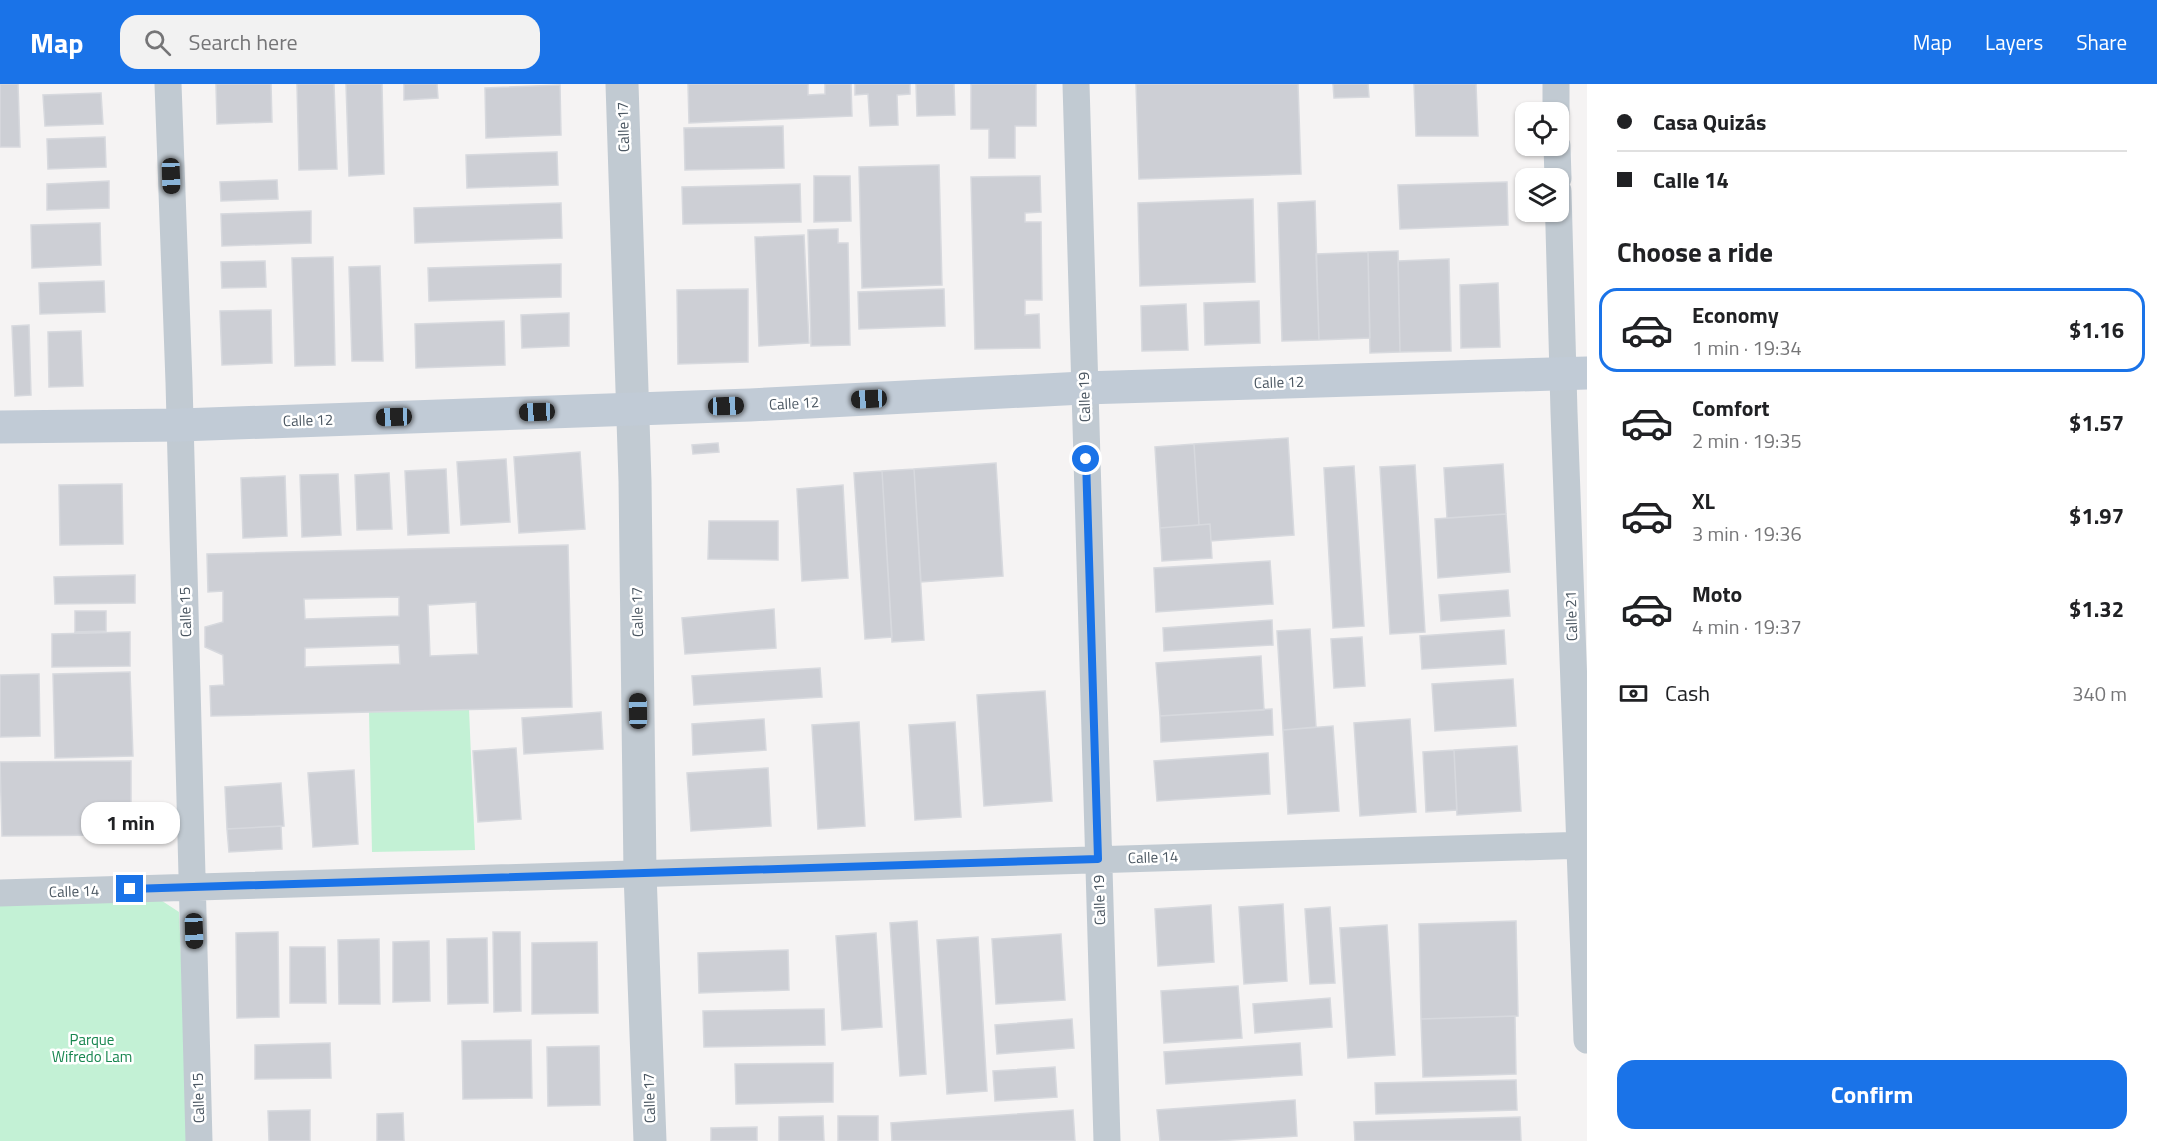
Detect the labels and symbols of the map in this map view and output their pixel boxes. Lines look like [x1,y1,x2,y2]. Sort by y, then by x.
street label: Calle 17 [611,101,635,153]
car [161,158,181,194]
street label: Calle 12 [1253,370,1305,394]
street label: Calle 19 [1072,371,1096,423]
car [851,389,887,409]
street label: Calle 12 [768,390,820,416]
car [708,396,744,416]
car [519,402,555,422]
car [376,407,412,427]
street label: Calle 12 [282,408,334,432]
route start [1072,445,1099,472]
street label: Calle 15 [173,586,197,638]
street label: Calle 17 [625,587,649,637]
street label: Calle 21 [1559,590,1583,642]
car [629,693,647,729]
callout: 1 min [80,802,180,844]
street label: Calle 14 [1127,845,1179,869]
street label: Calle 19 [1087,874,1111,926]
route end [116,875,143,902]
street label: Calle 14 [48,879,100,903]
car [184,913,204,949]
park label: Parque Wifredo Lam [52,1028,132,1068]
street label: Calle 15 [186,1072,210,1124]
street label: Calle 17 [637,1072,661,1124]

